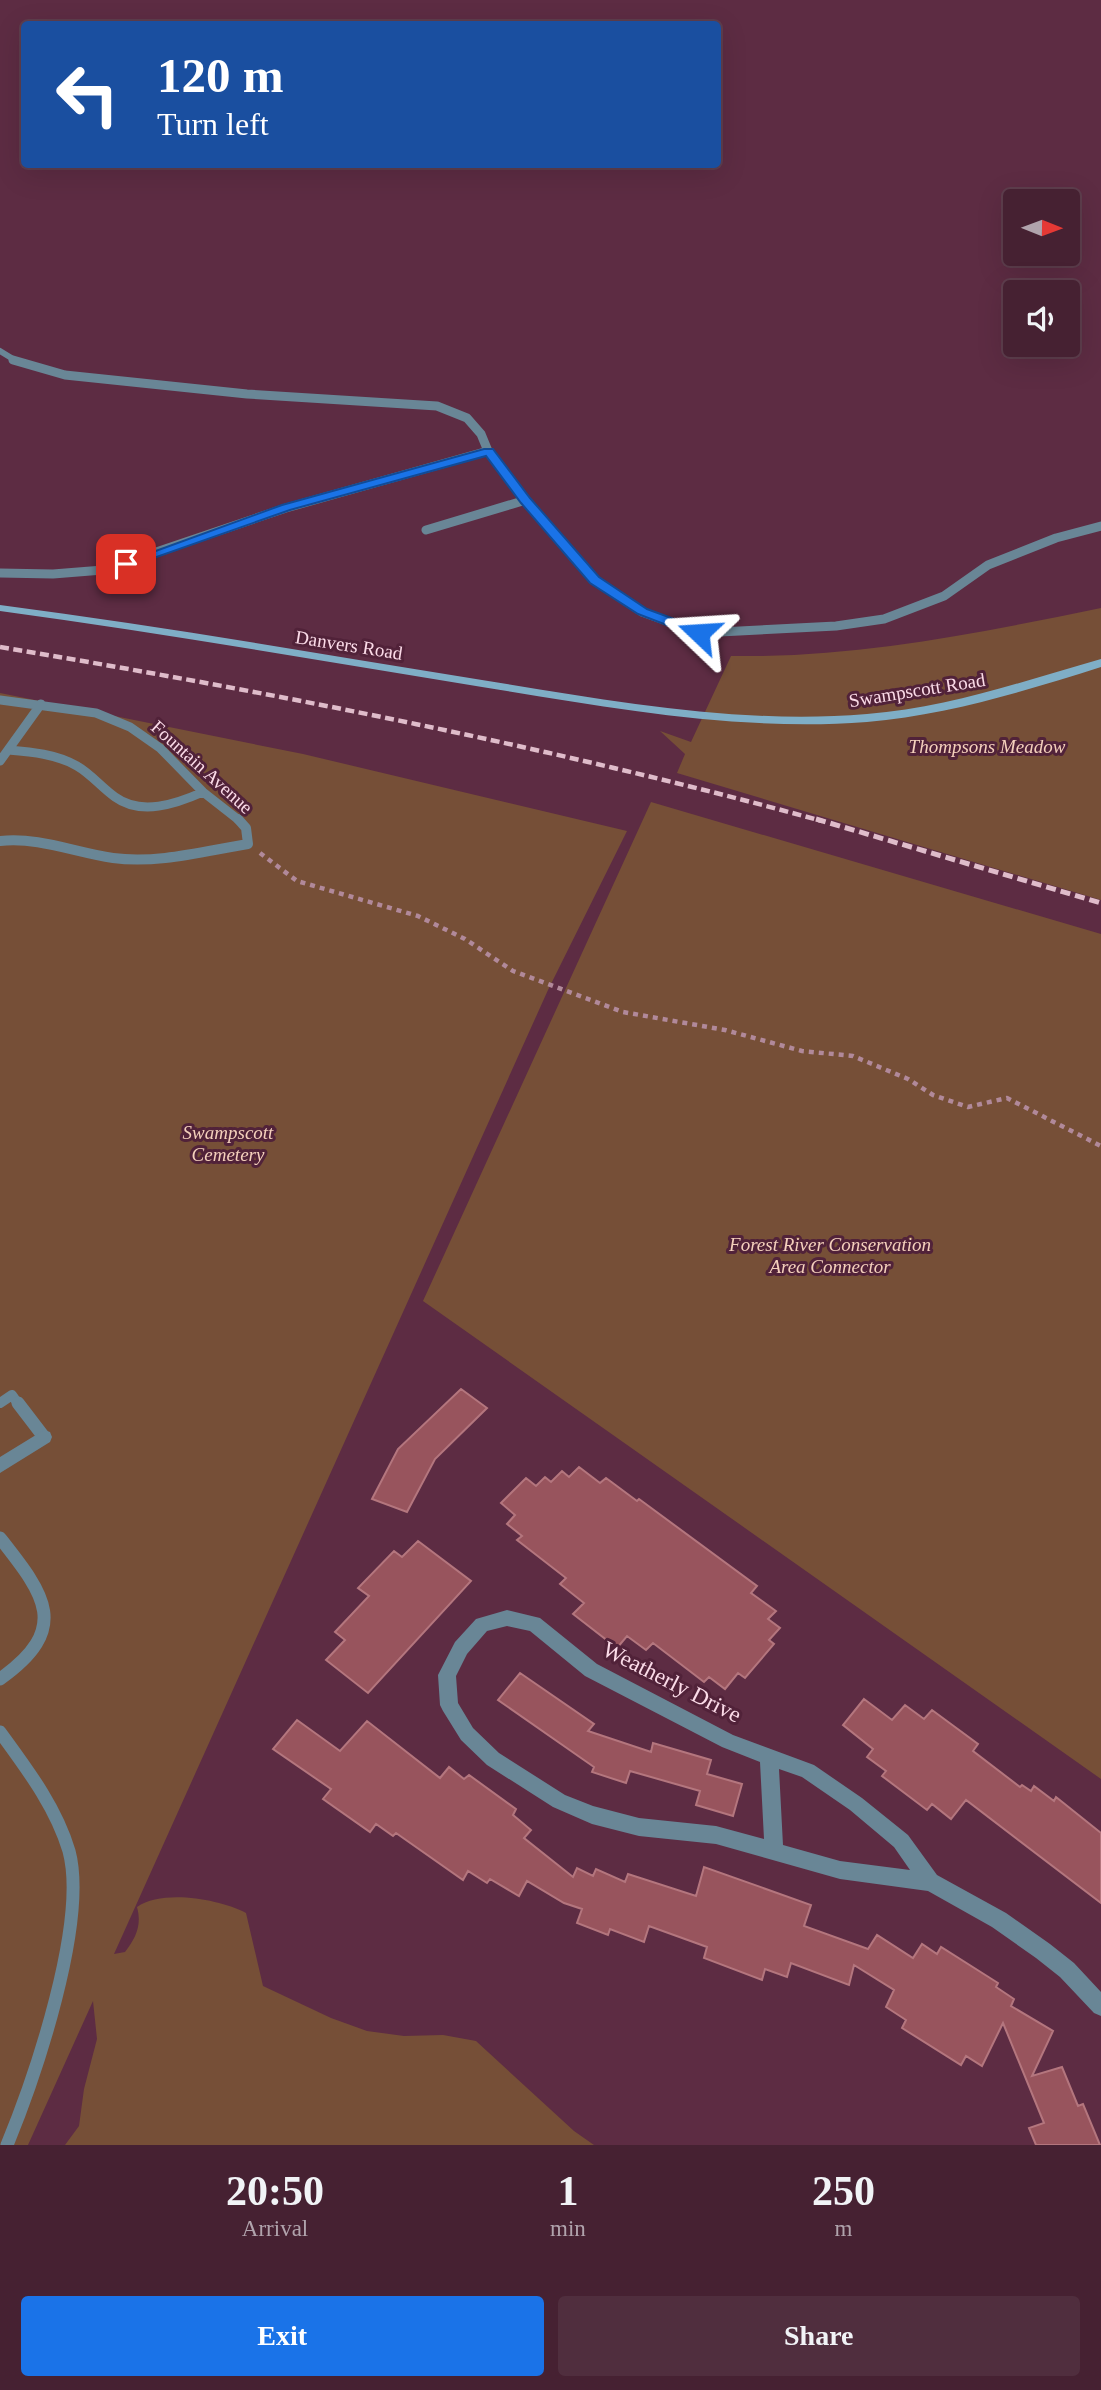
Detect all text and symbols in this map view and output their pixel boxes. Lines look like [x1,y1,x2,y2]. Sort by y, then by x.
text: 120 m [157,48,284,103]
icon: left [42,49,133,140]
text: Turn left [157,106,269,142]
north arrow [1003,189,1080,266]
map controls [1003,189,1080,357]
button: sound [1003,280,1080,357]
pin [96,534,156,594]
icon: arrive [107,545,145,583]
position arrow [662,596,736,670]
street label: Danvers Road [294,626,405,664]
street label: Swampscott Road [847,669,987,711]
street label: Fountain Avenue [147,716,257,818]
park label: Thompsons Meadow [909,736,1066,757]
park label: Swampscott Cemetery [183,1122,274,1165]
park label: Forest River Conservation Area Connector [728,1234,931,1277]
street label: Weatherly Drive [599,1636,745,1728]
text: 20:50 [226,2168,324,2214]
text: 1 [557,2168,578,2214]
text: 250 [812,2168,875,2214]
text: Arrival [242,2216,308,2241]
text: min [550,2216,586,2241]
text: m [834,2216,852,2241]
button: Exit [21,2296,544,2376]
button: Share [558,2296,1080,2376]

